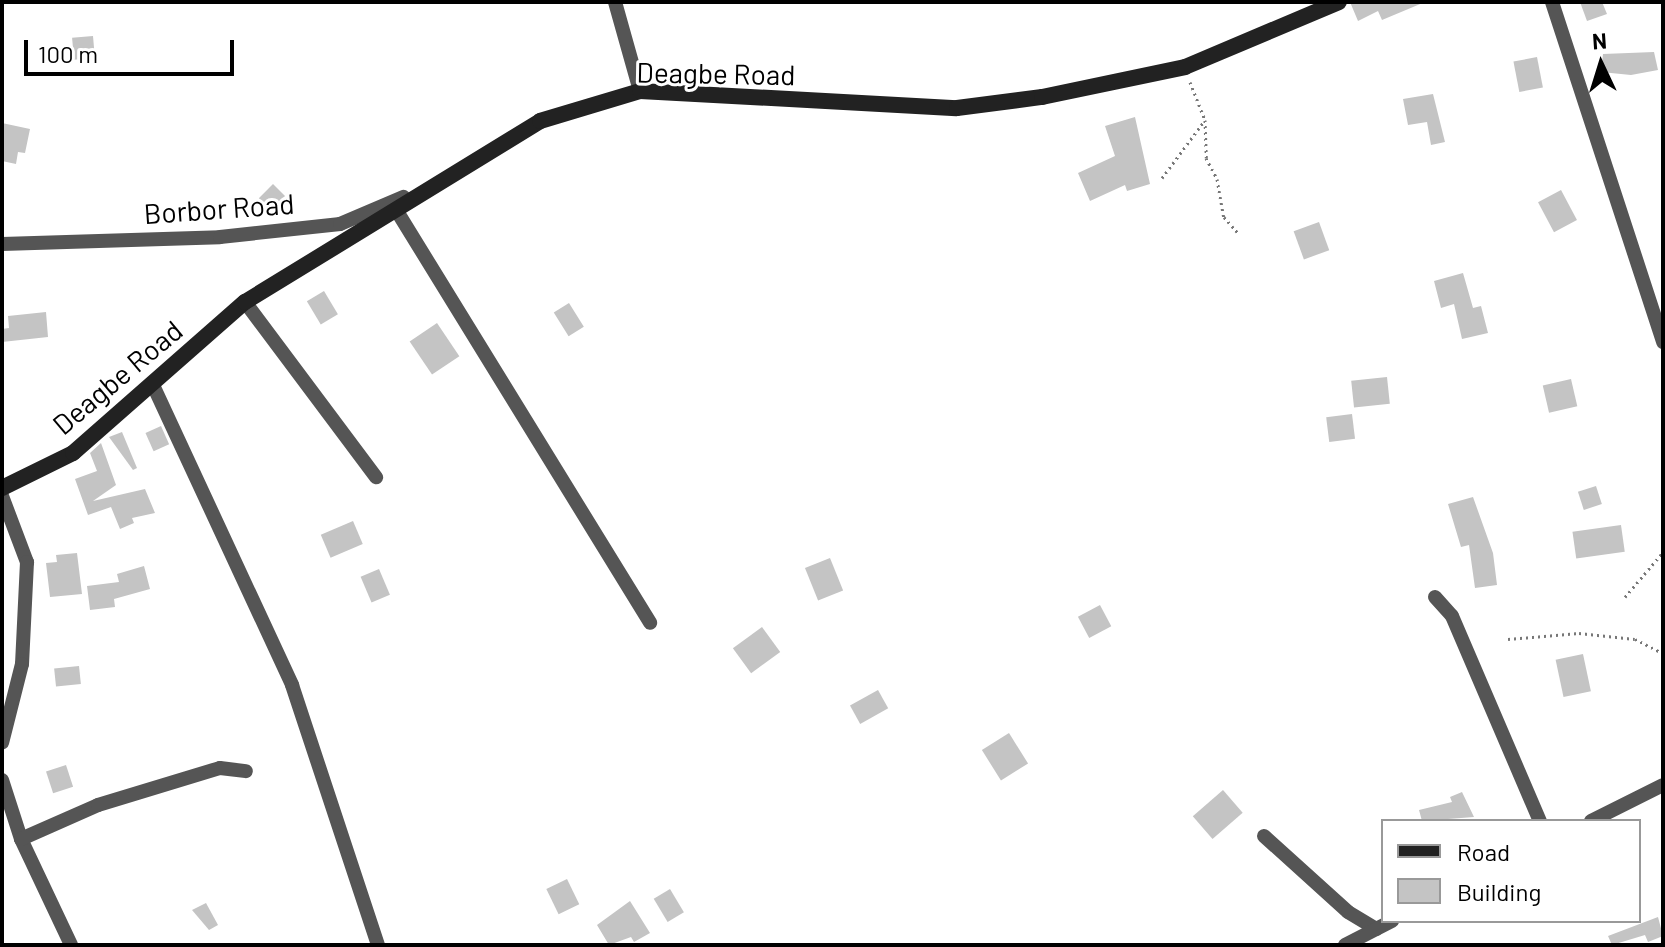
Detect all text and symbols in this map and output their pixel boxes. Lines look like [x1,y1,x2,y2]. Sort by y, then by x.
scale bar [28,24,238,74]
north arrow [1561,24,1641,104]
text: N [1591,27,1608,54]
text: 100 m [38,39,98,68]
street label: Deagbe Road [636,55,796,91]
street label: Borbor Road [142,186,296,230]
street label: Deagbe Road [45,313,189,441]
legend [1381,819,1641,923]
text: Road [1457,837,1510,866]
text: Building [1457,877,1541,906]

